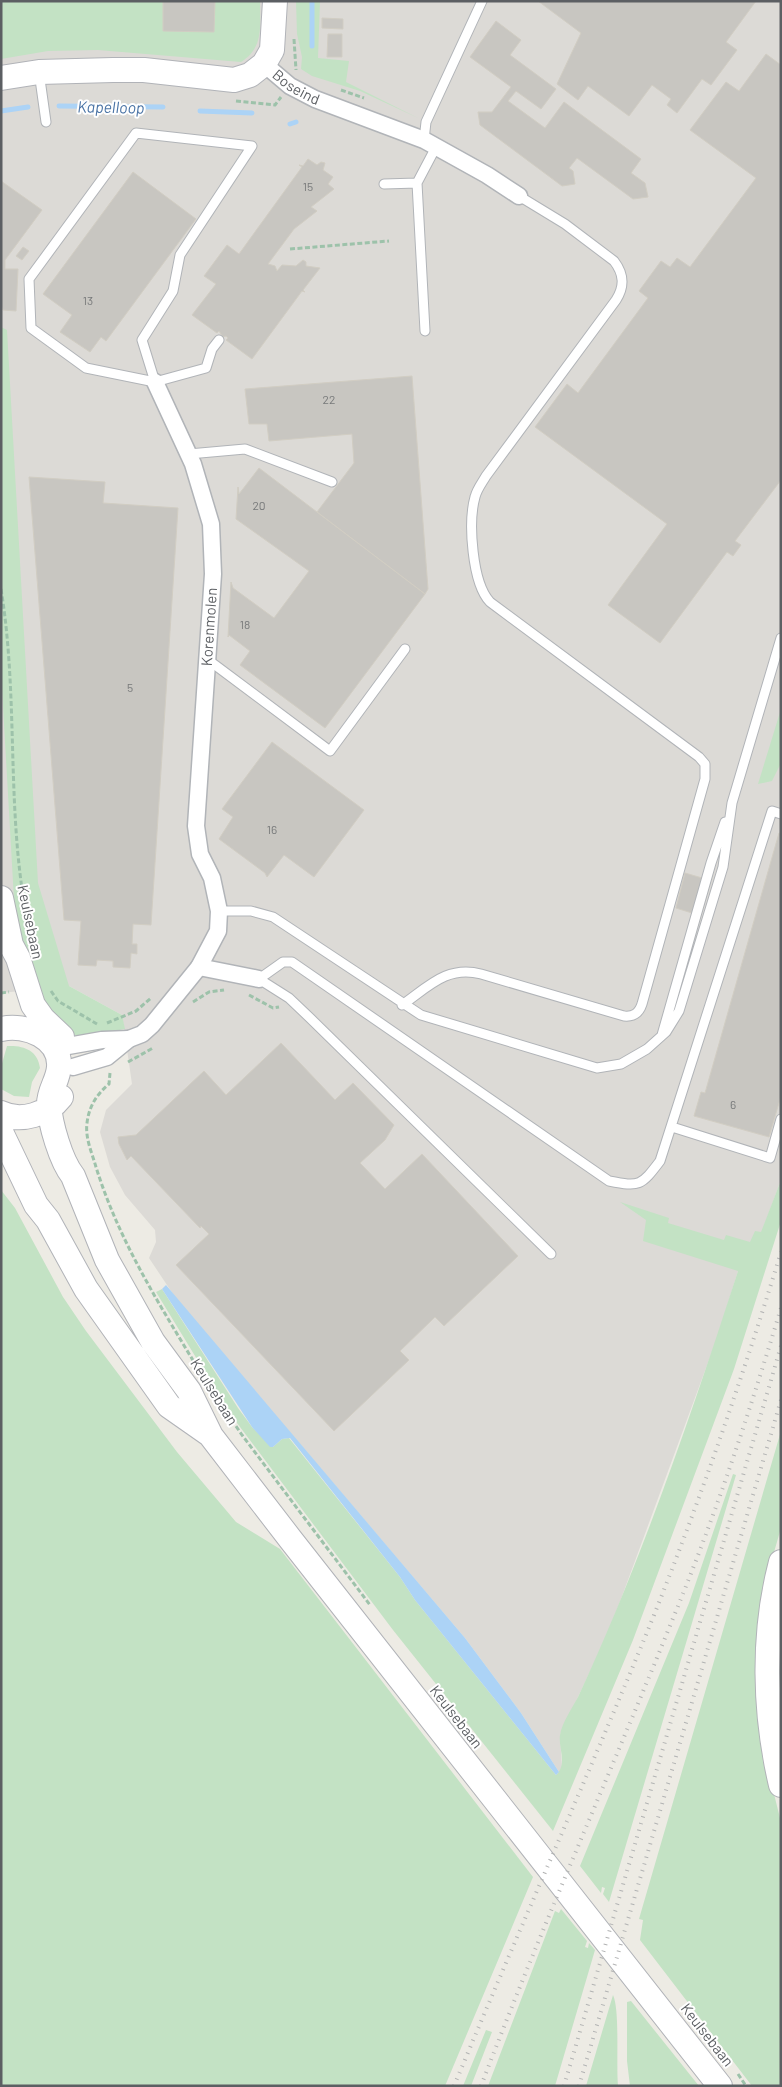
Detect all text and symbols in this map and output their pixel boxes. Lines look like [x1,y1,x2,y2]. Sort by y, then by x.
street label: Boseind [269,65,322,108]
water label: Kapelloop [77,96,145,117]
house number: 15 [303,179,313,193]
house number: 13 [83,293,93,307]
house number: 22 [323,392,335,406]
house number: 20 [252,498,266,512]
street label: Korenmolen [197,587,220,667]
house number: 18 [240,617,250,631]
house number: 5 [127,680,133,694]
house number: 16 [267,822,277,836]
street label: Keulsebaan [14,883,48,960]
house number: 6 [730,1097,736,1111]
street label: Keulsebaan [187,1355,242,1428]
street label: Keulsebaan [427,1681,487,1752]
street label: Keulsebaan [678,1999,738,2070]

